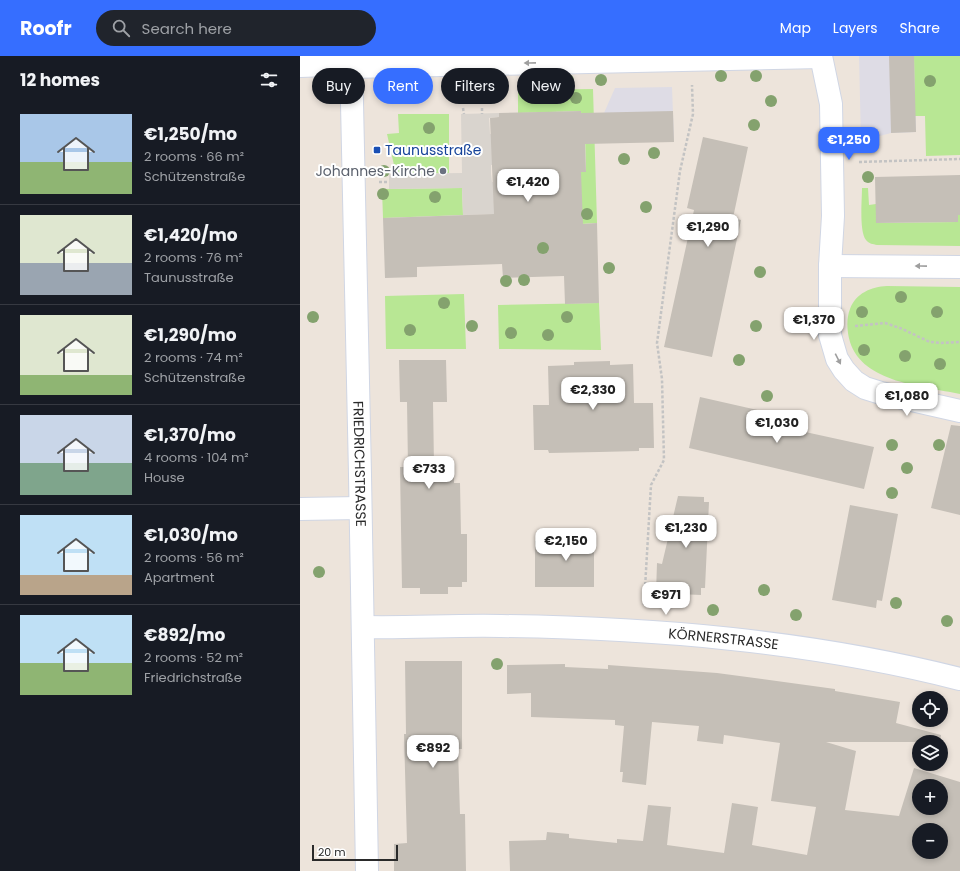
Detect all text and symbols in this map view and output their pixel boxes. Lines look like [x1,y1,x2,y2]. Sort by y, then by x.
search box [96,10,376,46]
text: Roofr [20,15,72,42]
icon: search [110,17,132,39]
text: Search here [142,18,232,39]
text: Map [780,18,811,38]
text: Layers [833,18,877,38]
text: Share [899,18,940,38]
one-way arrow [523,60,536,66]
text: 12 homes [20,68,100,92]
chip: Buy [312,68,365,104]
chip: Rent [373,68,433,104]
chip: Filters [441,68,509,104]
chip: New [517,68,575,104]
icon: filters [258,69,280,91]
text: €1,250/mo [144,122,237,146]
pin: €1,250 [816,127,882,161]
icon: home [52,130,100,178]
text: €1,250 [827,130,871,149]
place label: Taunusstraße [385,140,482,160]
marker: Taunusstraße [372,145,382,155]
text: 2 rooms · 66 m² [144,147,244,166]
place label: Johannes-Kirche [315,161,435,181]
marker: Johannes-Kirche [438,166,448,176]
text: Schützenstraße [144,167,245,186]
pin: €1,420 [495,169,561,203]
text: €1,420 [506,172,550,191]
pin: €1,290 [675,214,741,248]
text: €1,290 [687,217,729,236]
text: €1,420/mo [144,223,238,247]
icon: home [52,231,100,279]
text: 2 rooms · 76 m² [144,248,243,267]
one-way arrow [914,263,927,269]
text: Taunusstraße [144,268,234,287]
pin: €1,370 [781,307,847,341]
text: €1,370 [793,310,835,329]
text: €1,290/mo [144,323,237,347]
icon: home [52,331,100,379]
text: 2 rooms · 74 m² [144,348,243,367]
one-way arrow [835,353,841,365]
text: Schützenstraße [144,368,245,387]
pin: €2,330 [560,377,626,411]
text: €2,330 [570,380,616,399]
pin: €1,080 [874,383,940,417]
text: €1,080 [885,386,929,405]
street label: FRIEDRICHSTRASSE [348,401,371,527]
pin: €1,030 [744,410,810,444]
text: €1,030 [755,413,799,432]
text: €1,370/mo [144,423,236,447]
icon: home [52,431,100,479]
text: 4 rooms · 104 m² [144,448,249,467]
pin: €733 [405,456,453,490]
text: €733 [412,459,446,478]
text: House [144,468,184,487]
pin: €1,230 [653,515,719,549]
text: €1,230 [665,518,707,537]
text: €1,030/mo [144,523,238,547]
pin: €2,150 [533,528,599,562]
icon: home [52,531,100,579]
text: €2,150 [544,531,588,550]
text: 2 rooms · 56 m² [144,548,244,567]
text: Apartment [144,568,214,587]
pin: €971 [642,582,690,616]
text: €971 [651,585,681,604]
text: €892/mo [144,623,225,647]
street label: KÖRNERSTRASSE [668,623,780,655]
icon: home [52,631,100,679]
text: 2 rooms · 52 m² [144,648,243,667]
text: Friedrichstraße [144,668,242,687]
map controls [912,691,948,859]
button: locate [912,691,948,727]
pin: €892 [409,735,457,769]
button: layers [912,735,948,771]
text: €892 [416,738,450,757]
button: + [912,779,948,815]
button: − [912,823,948,859]
scale bar [312,843,398,862]
text: 20 m [318,844,346,860]

